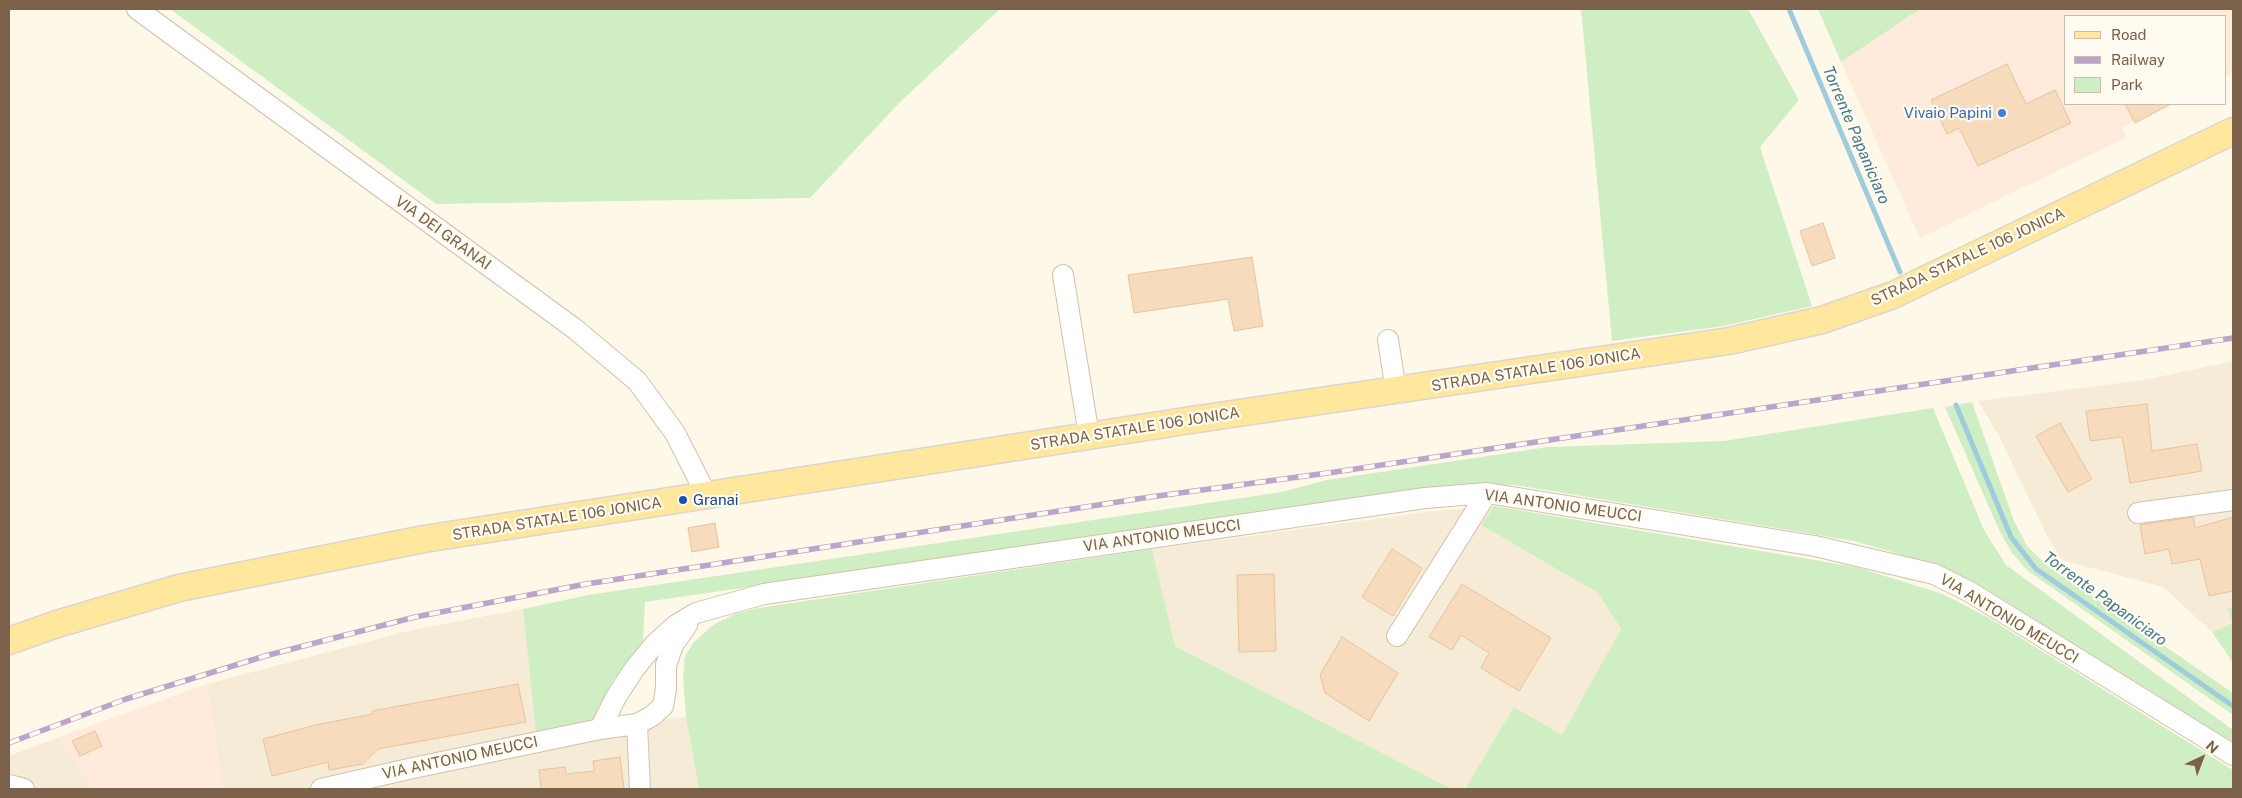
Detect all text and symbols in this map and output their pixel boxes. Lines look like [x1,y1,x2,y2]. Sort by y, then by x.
legend [2064,15,2227,105]
text: Road [2111,26,2147,43]
text: Railway [2111,51,2165,68]
water label: Torrente Papaniciaro [1818,63,1894,207]
text: Park [2111,76,2143,93]
place label: Vivaio Papini [1904,104,1992,122]
marker: Vivaio Papini [1996,107,2008,119]
street label: VIA DEI GRANAI [391,192,495,274]
street label: STRADA STATALE 106 JONICA [1868,204,2068,310]
street label: STRADA STATALE 106 JONICA [1430,345,1642,395]
street label: STRADA STATALE 106 JONICA [1029,404,1241,454]
street label: VIA ANTONIO MEUCCI [1483,486,1643,526]
place label: Granai [693,491,739,509]
street label: STRADA STATALE 106 JONICA [451,494,663,544]
marker: Granai [677,494,689,506]
street label: VIA ANTONIO MEUCCI [1082,516,1242,556]
water label: Torrente Papaniciaro [2039,548,2171,650]
street label: VIA ANTONIO MEUCCI [1936,570,2082,668]
street label: VIA ANTONIO MEUCCI [381,733,539,783]
north arrow [2177,733,2227,783]
text: N [2203,737,2222,757]

